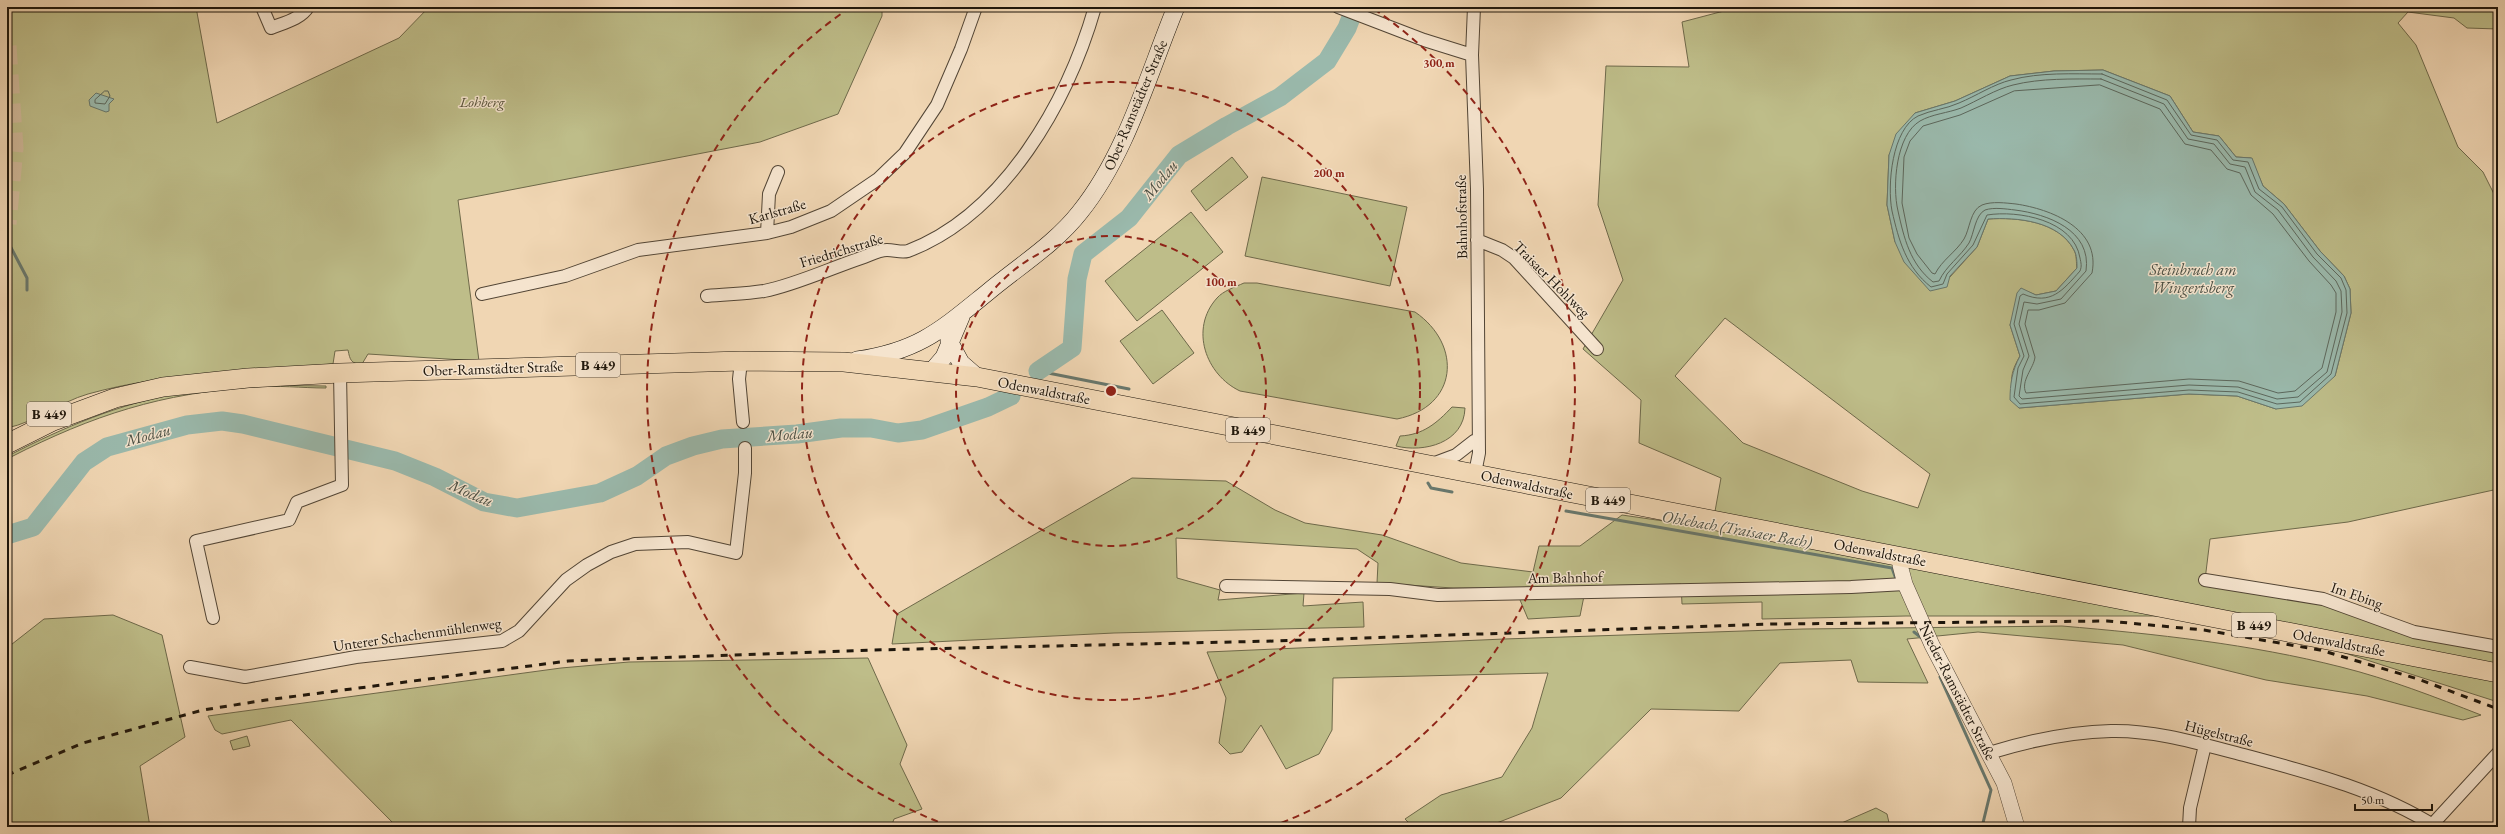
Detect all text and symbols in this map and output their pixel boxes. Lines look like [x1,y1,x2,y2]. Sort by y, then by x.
street label: Ober-Ramstädter Straße [1099,37,1171,173]
text: 300 m [1423,55,1455,71]
park label: Lohberg [458,92,505,111]
water label: Modau [1137,156,1183,205]
text: 200 m [1313,165,1345,181]
street label: Bahnhofstraße [1451,175,1471,259]
street label: Karlstraße [746,194,808,228]
street label: Friedrichstraße [797,228,885,272]
street label: Traisaer Hohlweg [1510,237,1595,322]
water label: Steinbruch am Wingertsberg [2148,259,2237,298]
text: 100 m [1205,274,1237,290]
road number: B 449 [576,353,620,377]
street label: Ober-Ramstädter Straße [423,356,564,380]
street label: Odenwaldstraße [996,372,1092,408]
centre of rings [1104,384,1118,398]
road number: B 449 [27,402,71,426]
road number: B 449 [1226,418,1270,442]
water label: Modau [122,419,173,451]
water label: Modau [765,422,814,447]
street label: Odenwaldstraße [1479,465,1575,503]
water label: Modau [445,474,496,512]
road number: B 449 [1586,488,1630,512]
water label: Ohlebach (Traisaer Bach) [1660,505,1814,553]
street label: Odenwaldstraße [1832,534,1928,570]
street label: Am Bahnhof [1526,567,1605,587]
street label: Im Ebing [2328,577,2386,613]
street label: Unterer Schachenmühlenweg [332,613,503,655]
road number: B 449 [2232,613,2276,637]
street label: Nieder-Ramstädter Straße [1915,621,2001,763]
street label: Odenwaldstraße [2291,624,2387,660]
street label: Hügelstraße [2183,715,2255,751]
scale bar [2355,786,2432,812]
text: 50 m [2361,792,2385,808]

